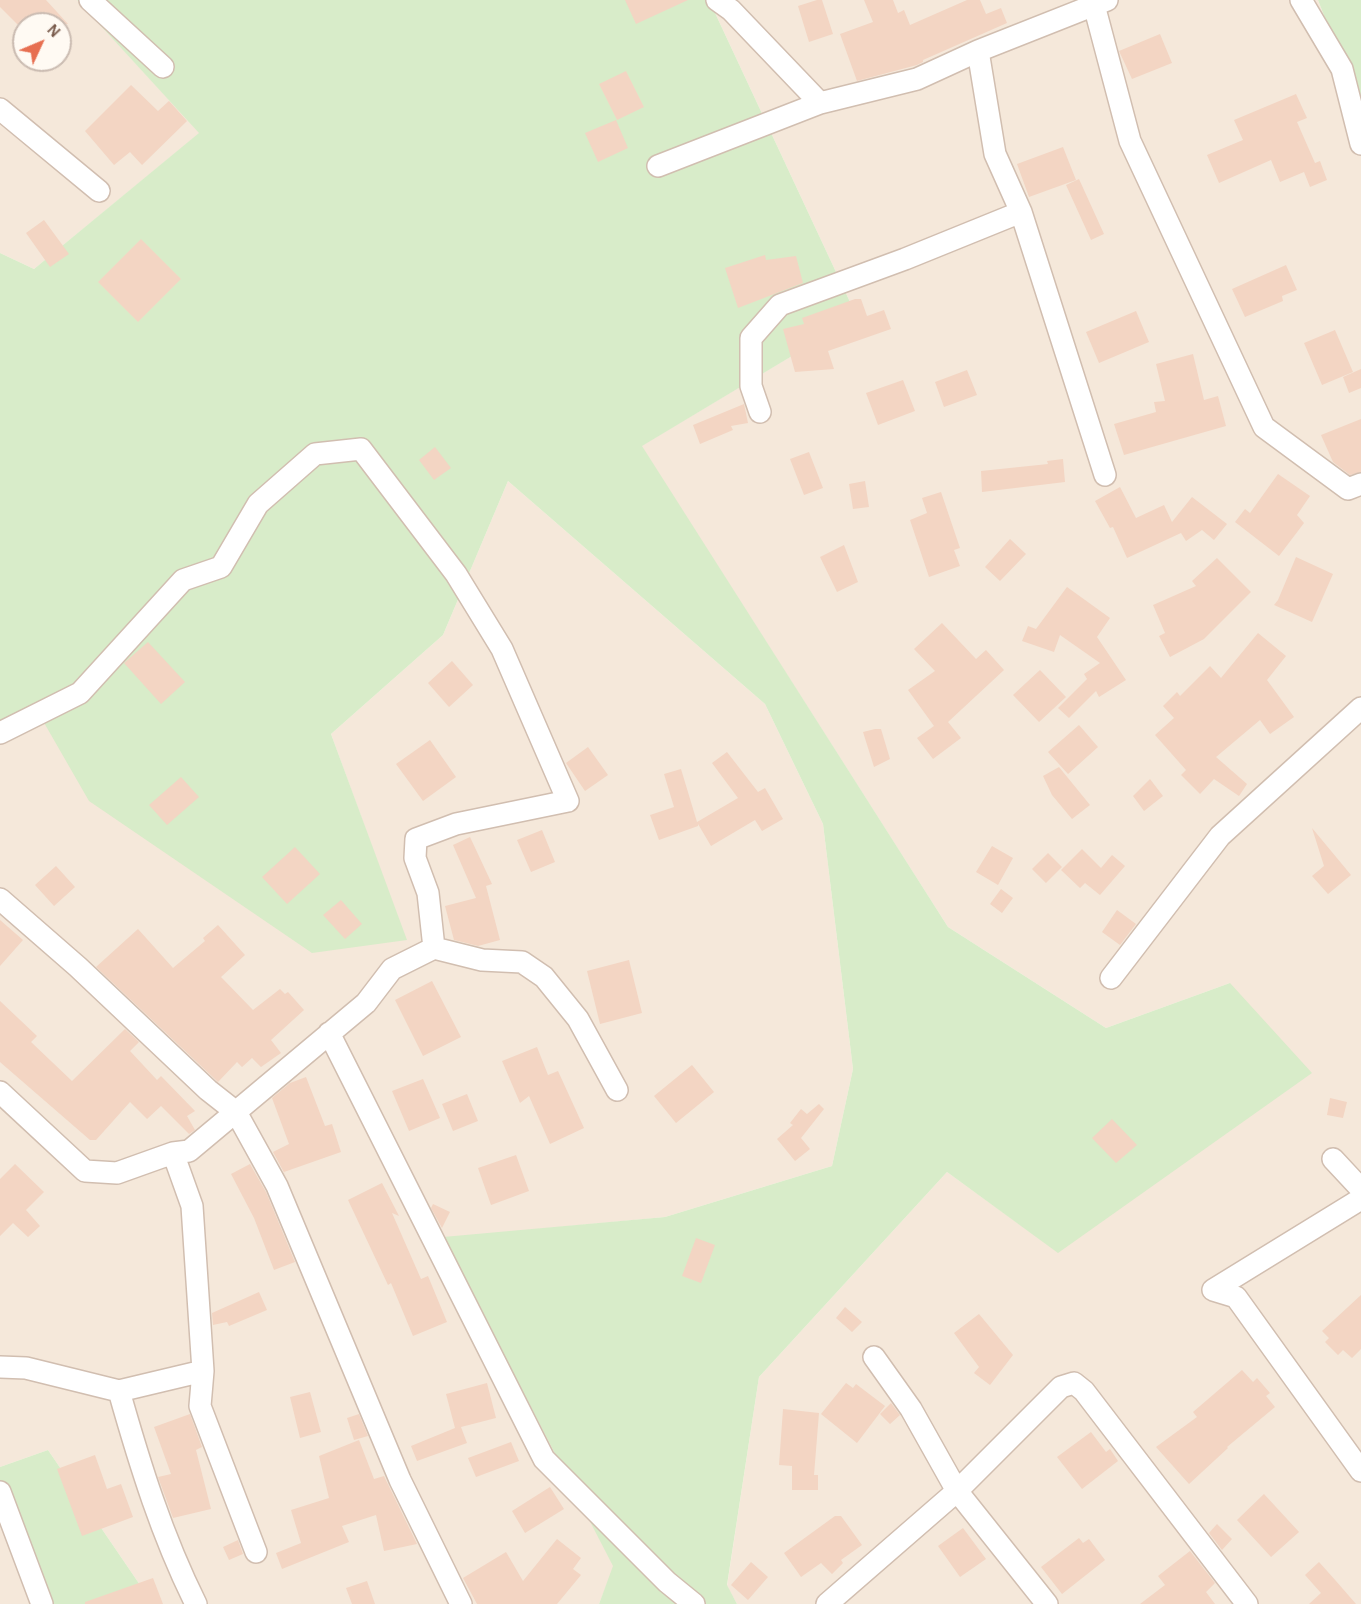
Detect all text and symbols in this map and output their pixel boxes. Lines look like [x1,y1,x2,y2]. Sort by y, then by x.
north arrow [12,12,72,72]
text: N [44,21,63,40]

